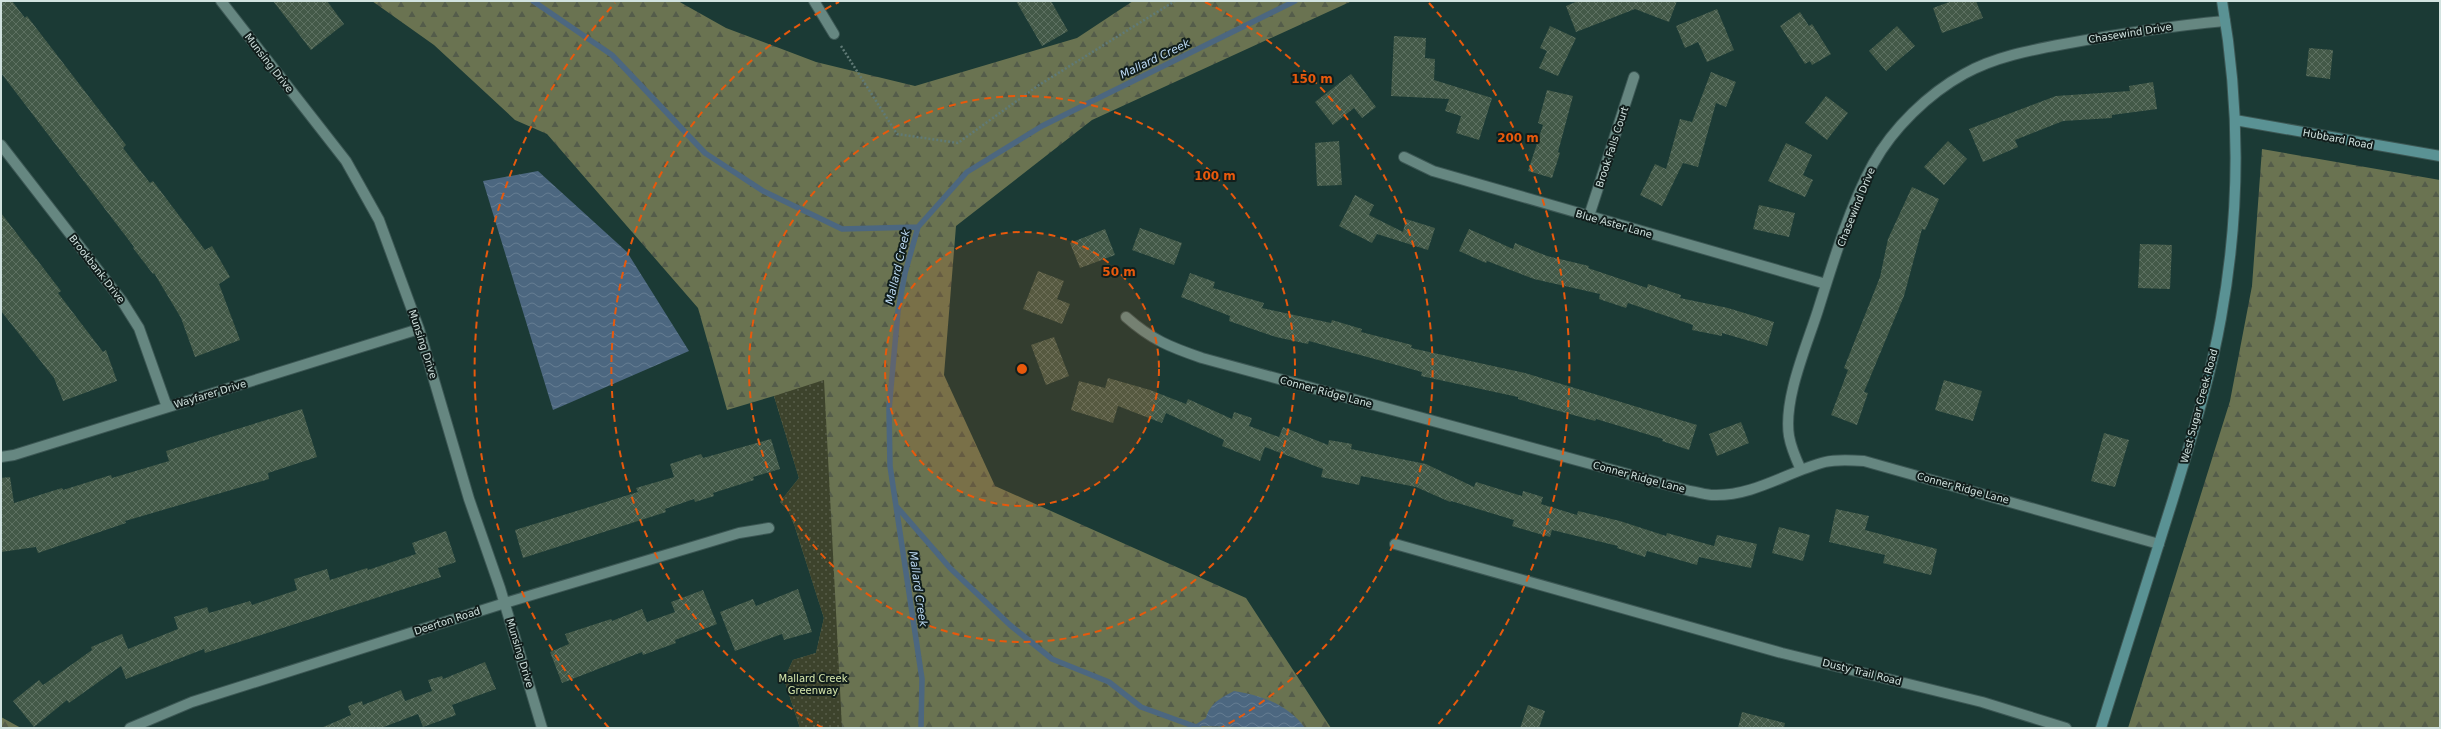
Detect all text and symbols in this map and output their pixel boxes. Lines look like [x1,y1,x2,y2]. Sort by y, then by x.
street label: Chasewind Drive [2088,21,2172,45]
street label: Munsing Drive [243,31,295,95]
water label: Mallard Creek [1118,36,1193,82]
text: 150 m [1291,72,1333,86]
street label: Brook Falls Court [1594,105,1630,189]
street label: Hubbard Road [2302,127,2374,151]
text: 200 m [1497,131,1539,145]
street label: Chasewind Drive [1835,166,1877,248]
text: 100 m [1194,169,1236,183]
street label: Blue Aster Lane [1575,208,1653,240]
water label: Mallard Creek [883,228,913,306]
street label: Brookbank Drive [67,233,127,305]
text: 50 m [1102,265,1136,279]
street label: Munsing Drive [407,308,439,380]
street label: West Sugar Creek Road [2178,348,2220,464]
centre of rings [1015,362,1029,376]
street label: Conner Ridge Lane [1279,374,1373,410]
street label: Wayfarer Drive [173,378,247,410]
street label: Conner Ridge Lane [1592,459,1686,495]
street label: Conner Ridge Lane [1916,470,2010,506]
water label: Mallard Creek [906,550,930,628]
street label: Deerton Road [413,605,481,637]
street label: Munsing Drive [504,617,536,689]
street label: Dusty Trail Road [1821,657,1903,687]
park label: Mallard Creek Greenway [779,673,848,696]

